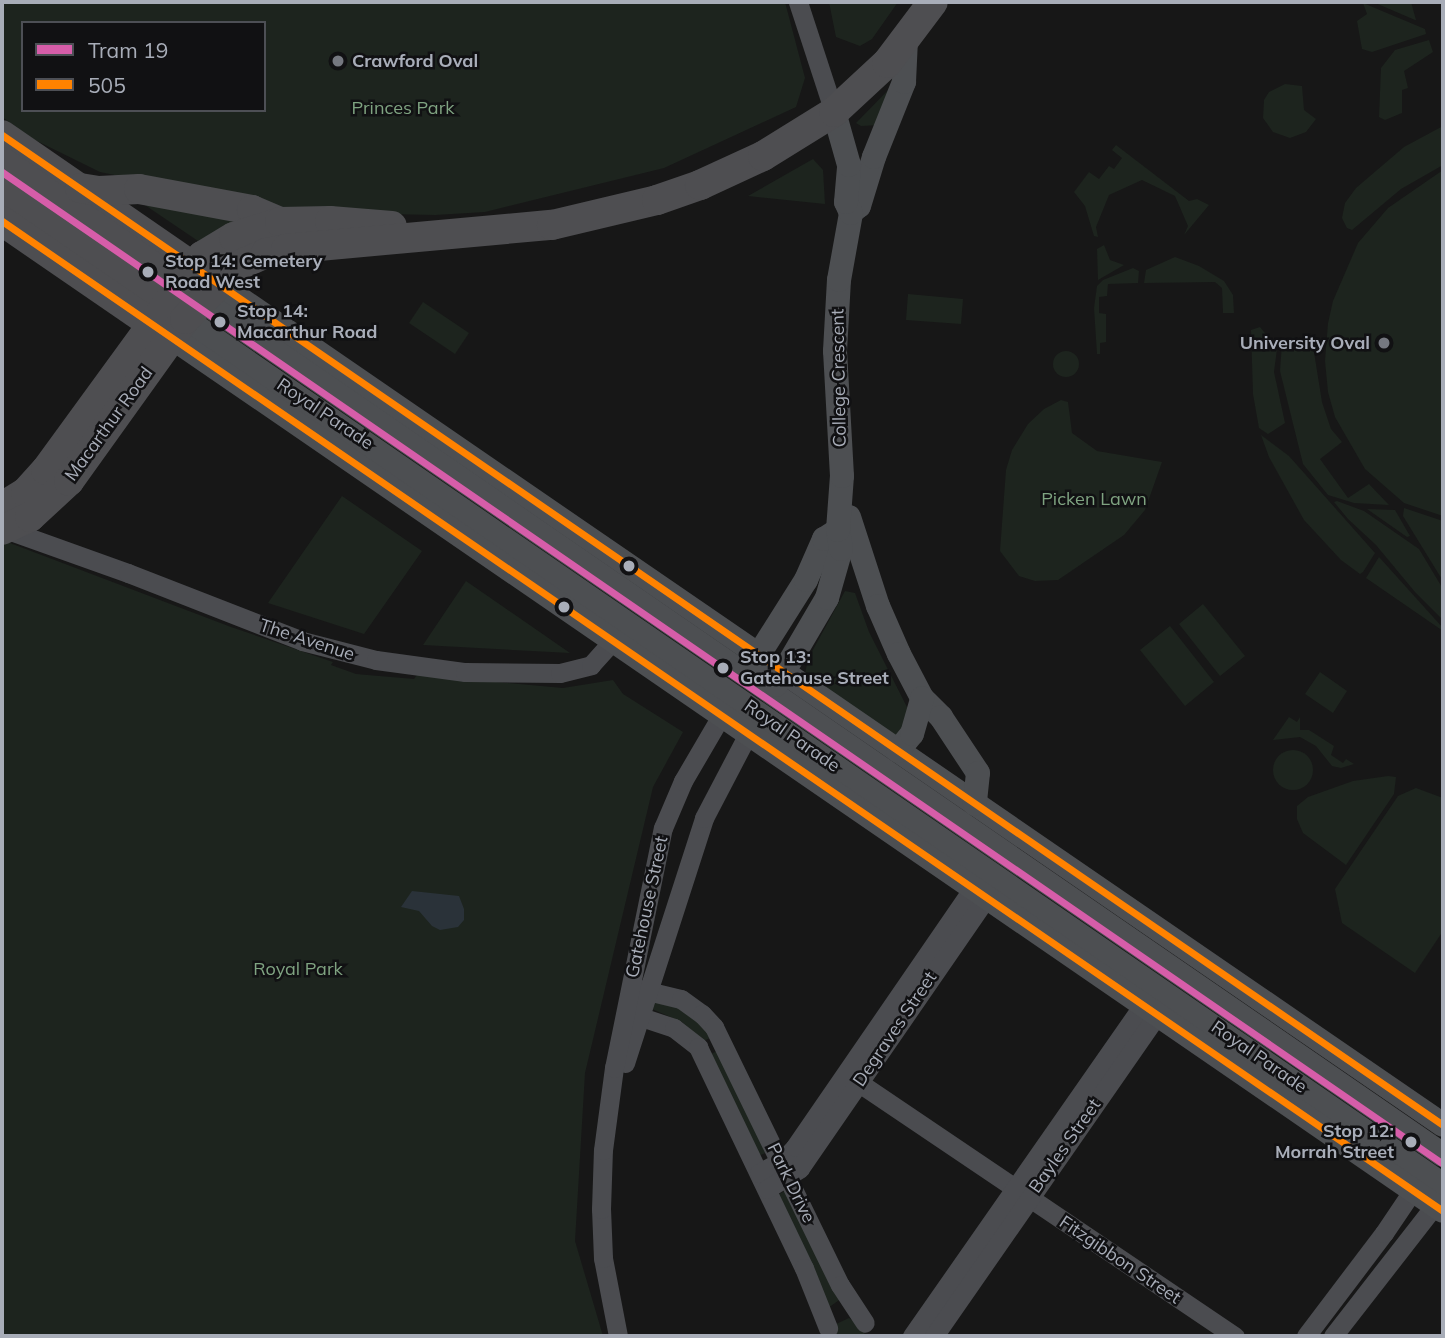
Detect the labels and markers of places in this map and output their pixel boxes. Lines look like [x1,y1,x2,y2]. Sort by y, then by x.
place label: Crawford Oval [352,50,478,72]
marker: Crawford Oval [330,53,346,69]
place label: Stop 14: Cemetery Road West [165,251,323,294]
marker: Stop 14: Cemetery Road West [137,261,159,283]
place label: Stop 14: Macarthur Road [237,301,377,344]
marker: Stop 14: Macarthur Road [209,311,231,333]
place label: University Oval [1240,332,1370,354]
marker: University Oval [1376,335,1392,351]
unlabelled marker [622,559,636,573]
unlabelled marker [557,600,571,614]
place label: Stop 13: Gatehouse Street [740,647,889,690]
marker: Stop 13: Gatehouse Street [712,657,734,679]
place label: Stop 12: Morrah Street [1275,1121,1394,1164]
marker: Stop 12: Morrah Street [1400,1131,1422,1153]

